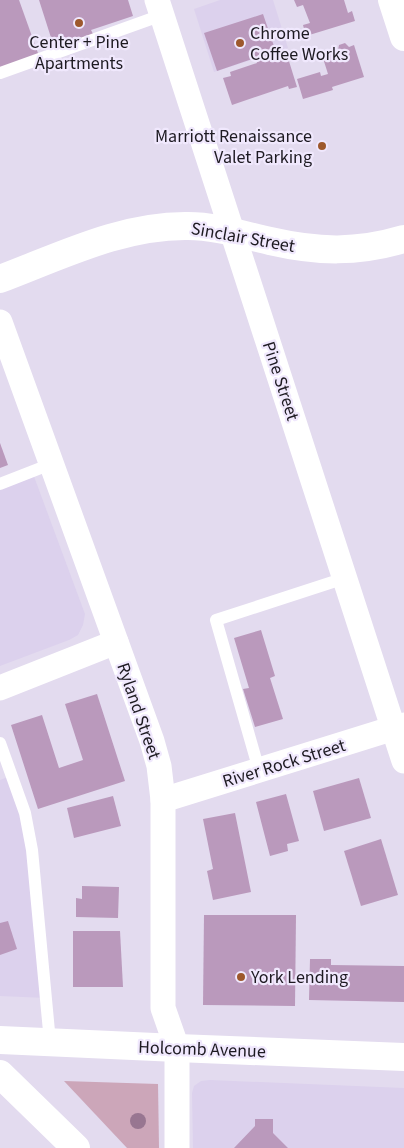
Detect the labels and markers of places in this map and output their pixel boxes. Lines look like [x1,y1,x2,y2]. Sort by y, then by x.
marker: Center + Pine Apartments [73,17,85,29]
place label: Chrome Coffee Works [250,21,348,67]
place label: Center + Pine Apartments [29,30,129,76]
marker: Chrome Coffee Works [234,37,246,49]
place label: Marriott Renaissance Valet Parking [155,124,312,170]
marker: Marriott Renaissance Valet Parking [316,140,328,152]
place label: York Lending [250,965,348,990]
marker: York Lending [235,971,247,983]

